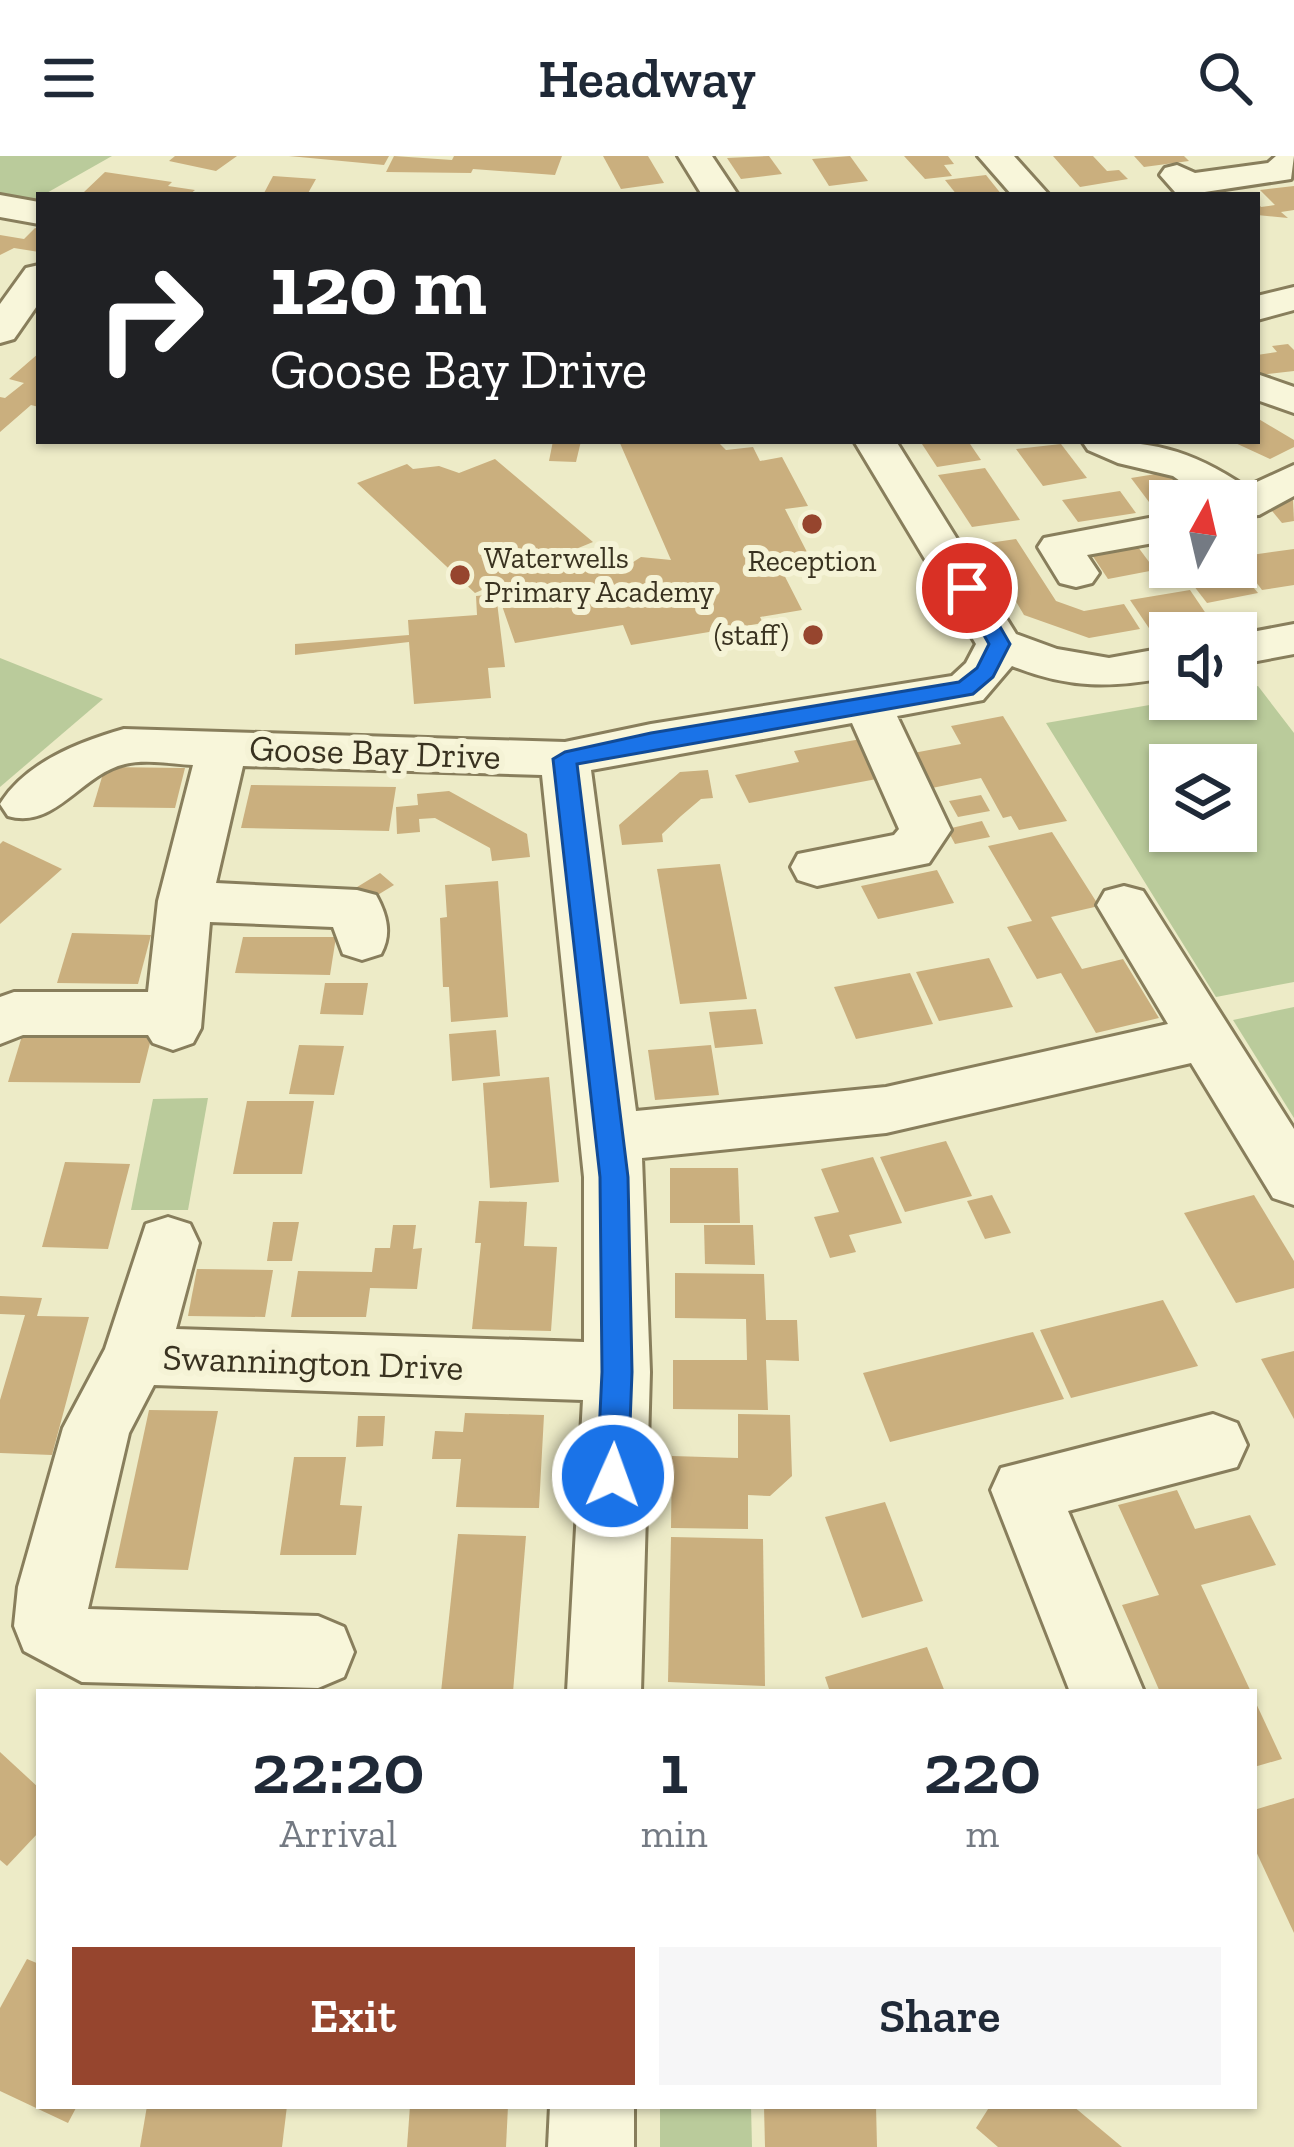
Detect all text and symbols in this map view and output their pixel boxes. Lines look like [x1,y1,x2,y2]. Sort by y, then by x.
icon: menu [36,45,102,111]
icon: search [1192,45,1258,111]
text: Headway [538,46,756,111]
text: 120 m [270,235,487,336]
icon: right [72,240,228,396]
text: Goose Bay Drive [270,337,647,402]
north arrow [1149,480,1257,588]
map controls [1149,480,1257,852]
marker: Reception [799,511,825,537]
pin [916,537,1018,639]
place label: Waterwells Primary Academy [484,540,715,610]
place label: Reception [748,543,876,579]
icon: arrive [934,555,1000,621]
marker: Waterwells Primary Academy [447,562,473,588]
button: sound [1149,612,1257,720]
place label: (staff) [714,617,789,653]
marker: (staff) [800,622,826,648]
street label: Goose Bay Drive [249,726,501,778]
button: layers [1149,744,1257,852]
street label: Swannington Drive [162,1335,464,1389]
position arrow [550,1413,676,1539]
text: 22:20 [252,1725,425,1811]
text: 1 [660,1725,688,1811]
text: 220 [923,1725,1041,1811]
text: Arrival [280,1810,397,1857]
text: min [641,1810,708,1857]
text: m [965,1810,999,1857]
button: Exit [72,1947,635,2085]
button: Share [659,1947,1221,2085]

